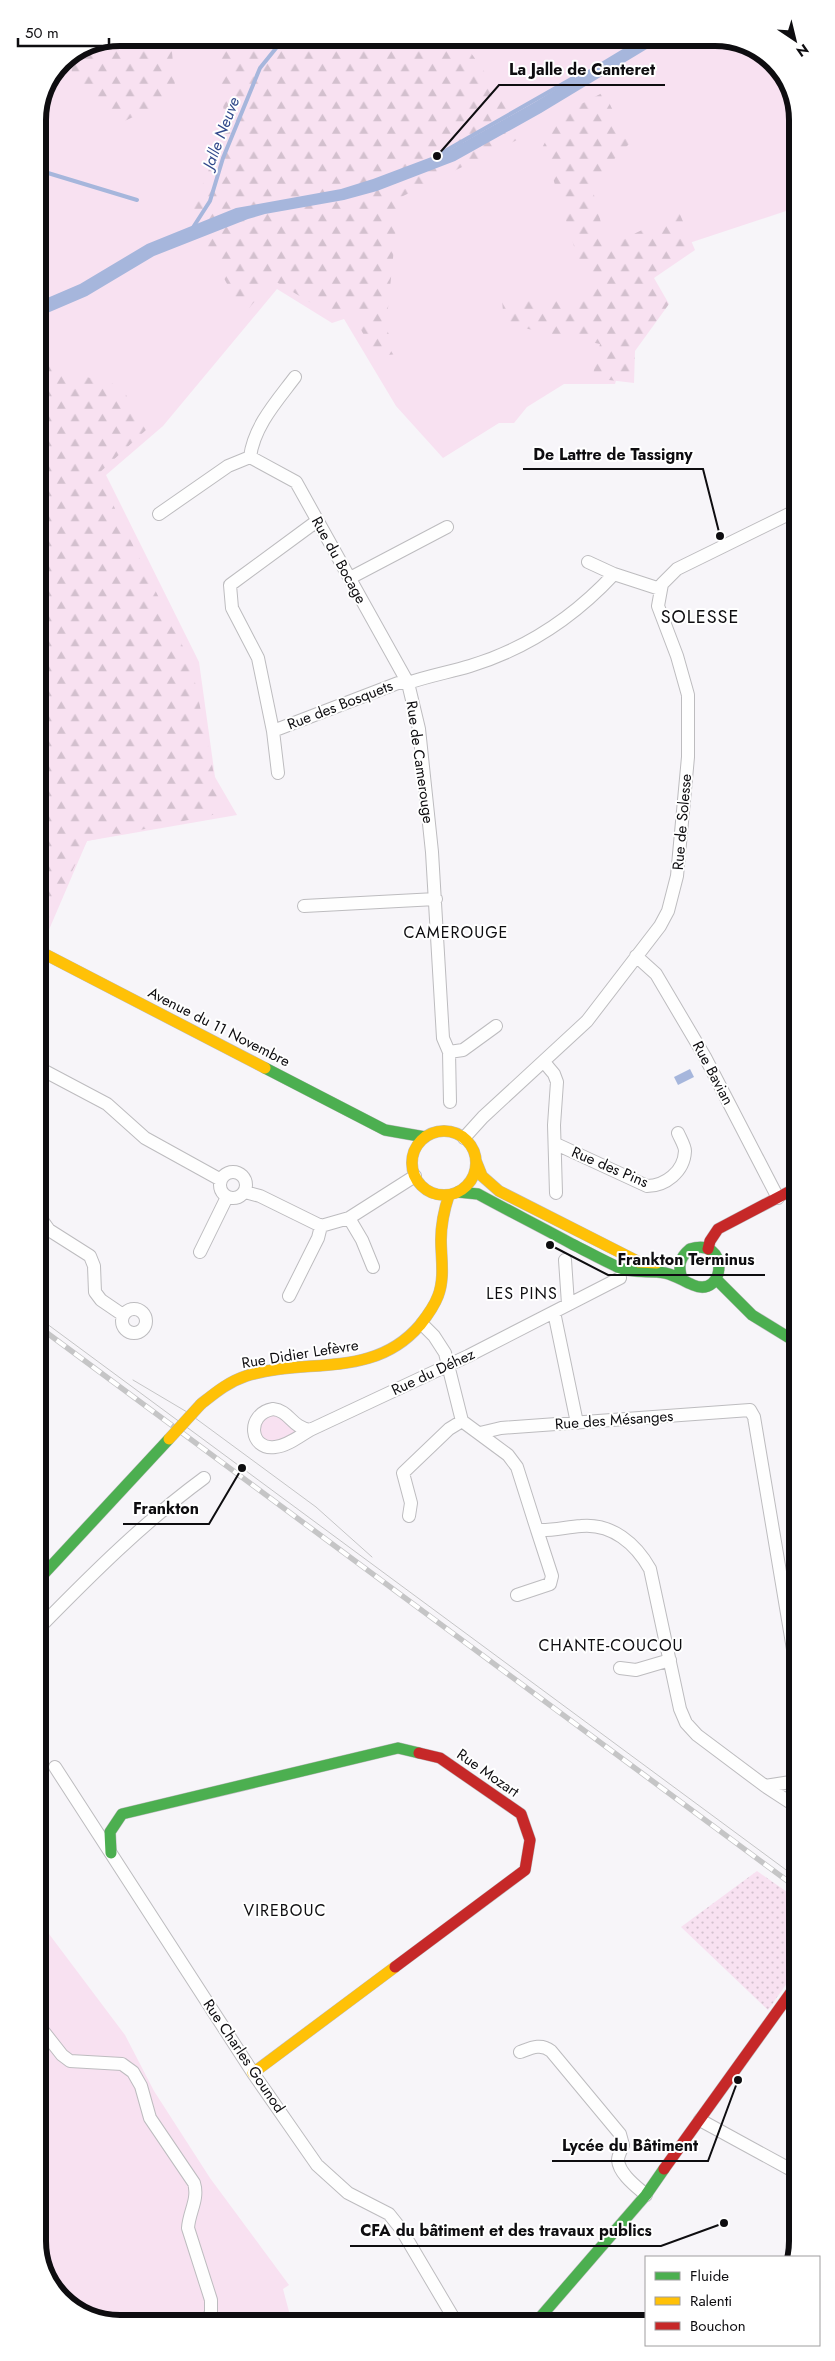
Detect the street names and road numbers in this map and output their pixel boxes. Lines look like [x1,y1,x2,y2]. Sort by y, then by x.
street label: Rue du Bocage [306,512,372,608]
street label: Rue des Bosquets [284,675,396,735]
street label: Rue de Camerouge [401,699,440,825]
street label: Rue de Solesse [667,773,697,871]
street label: Avenue du 11 Novembre [144,982,294,1073]
street label: Rue Bavian [687,1037,739,1109]
street label: Rue des Pins [568,1141,652,1193]
street label: Rue Didier Lefèvre [240,1334,360,1374]
street label: Rue du Déhez [388,1343,478,1401]
street label: Rue des Mésanges [554,1405,674,1435]
street label: Rue Mozart [452,1743,524,1803]
street label: Rue Charles Gounod [198,1995,290,2117]

